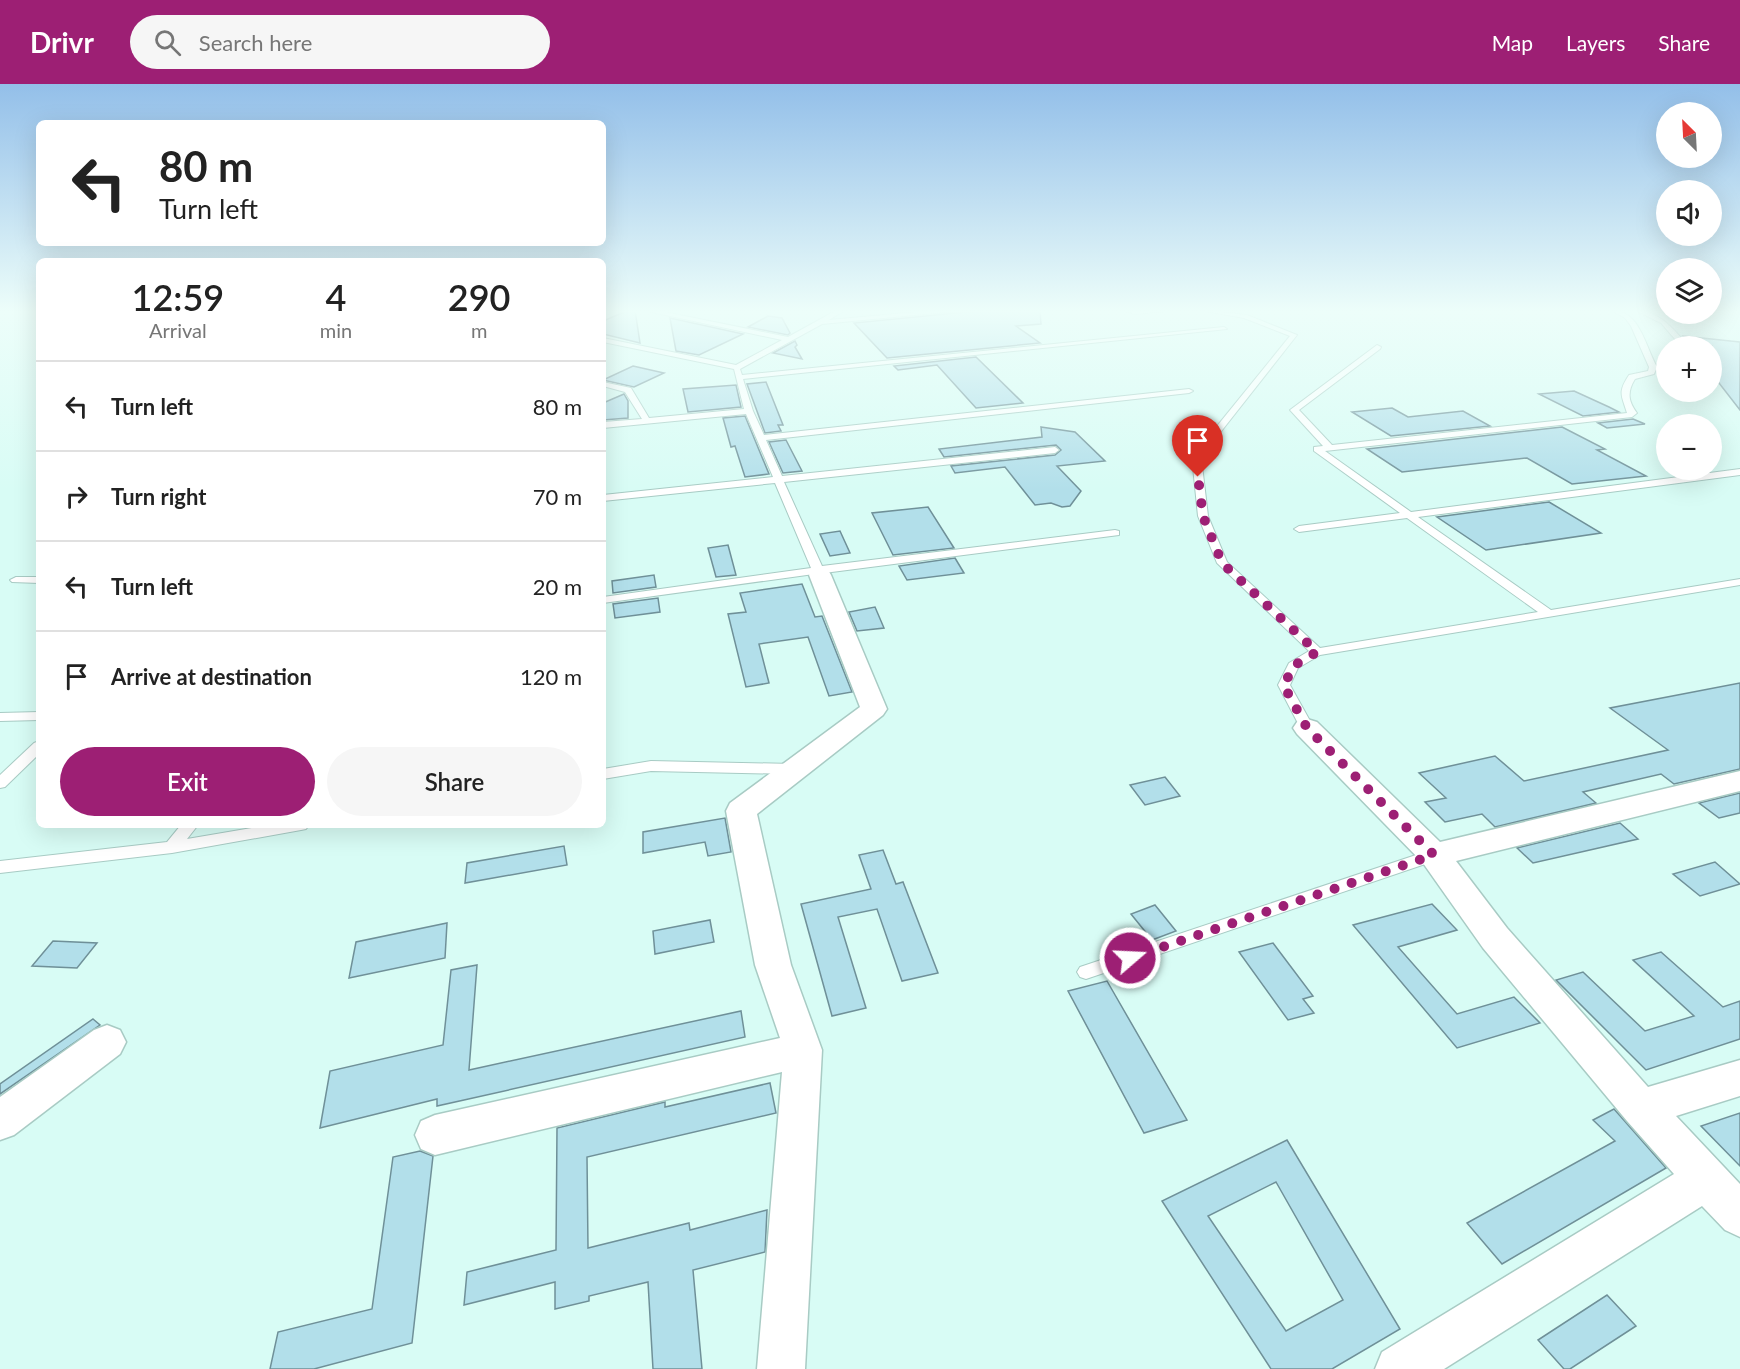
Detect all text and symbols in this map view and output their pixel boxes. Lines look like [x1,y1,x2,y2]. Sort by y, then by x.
search box [130,15,550,69]
text: Drivr [30,25,94,59]
icon: search [151,26,184,59]
text: Search here [199,29,312,56]
text: Map [1492,30,1533,55]
text: Layers [1566,30,1625,55]
text: Share [1658,30,1710,55]
north arrow [1656,102,1722,168]
map controls [1656,102,1722,480]
text: 80 m [159,141,253,191]
icon: left [60,144,138,222]
button: sound [1656,180,1722,246]
text: Turn left [159,192,258,225]
button: layers [1656,258,1722,324]
text: 12:59 [132,275,224,319]
text: 4 [326,275,346,319]
text: 290 [448,275,510,319]
text: Arrival [149,318,207,342]
text: min [320,318,352,342]
text: m [471,318,487,342]
button: + [1656,336,1722,402]
icon: left [60,390,93,423]
text: Turn left [111,393,193,420]
text: 80 m [533,393,582,420]
button: − [1656,414,1722,480]
pin [1172,415,1223,477]
icon: arrive [1181,424,1214,457]
icon: right [60,480,93,513]
text: Turn right [111,483,206,510]
text: 70 m [533,483,582,510]
icon: left [60,570,93,603]
text: Turn left [111,573,193,600]
text: 20 m [533,573,582,600]
icon: arrive [60,660,93,693]
text: Arrive at destination [111,663,312,690]
text: 120 m [520,663,582,690]
button: Exit [60,747,315,816]
button: Share [327,747,582,816]
position arrow [1098,926,1162,990]

